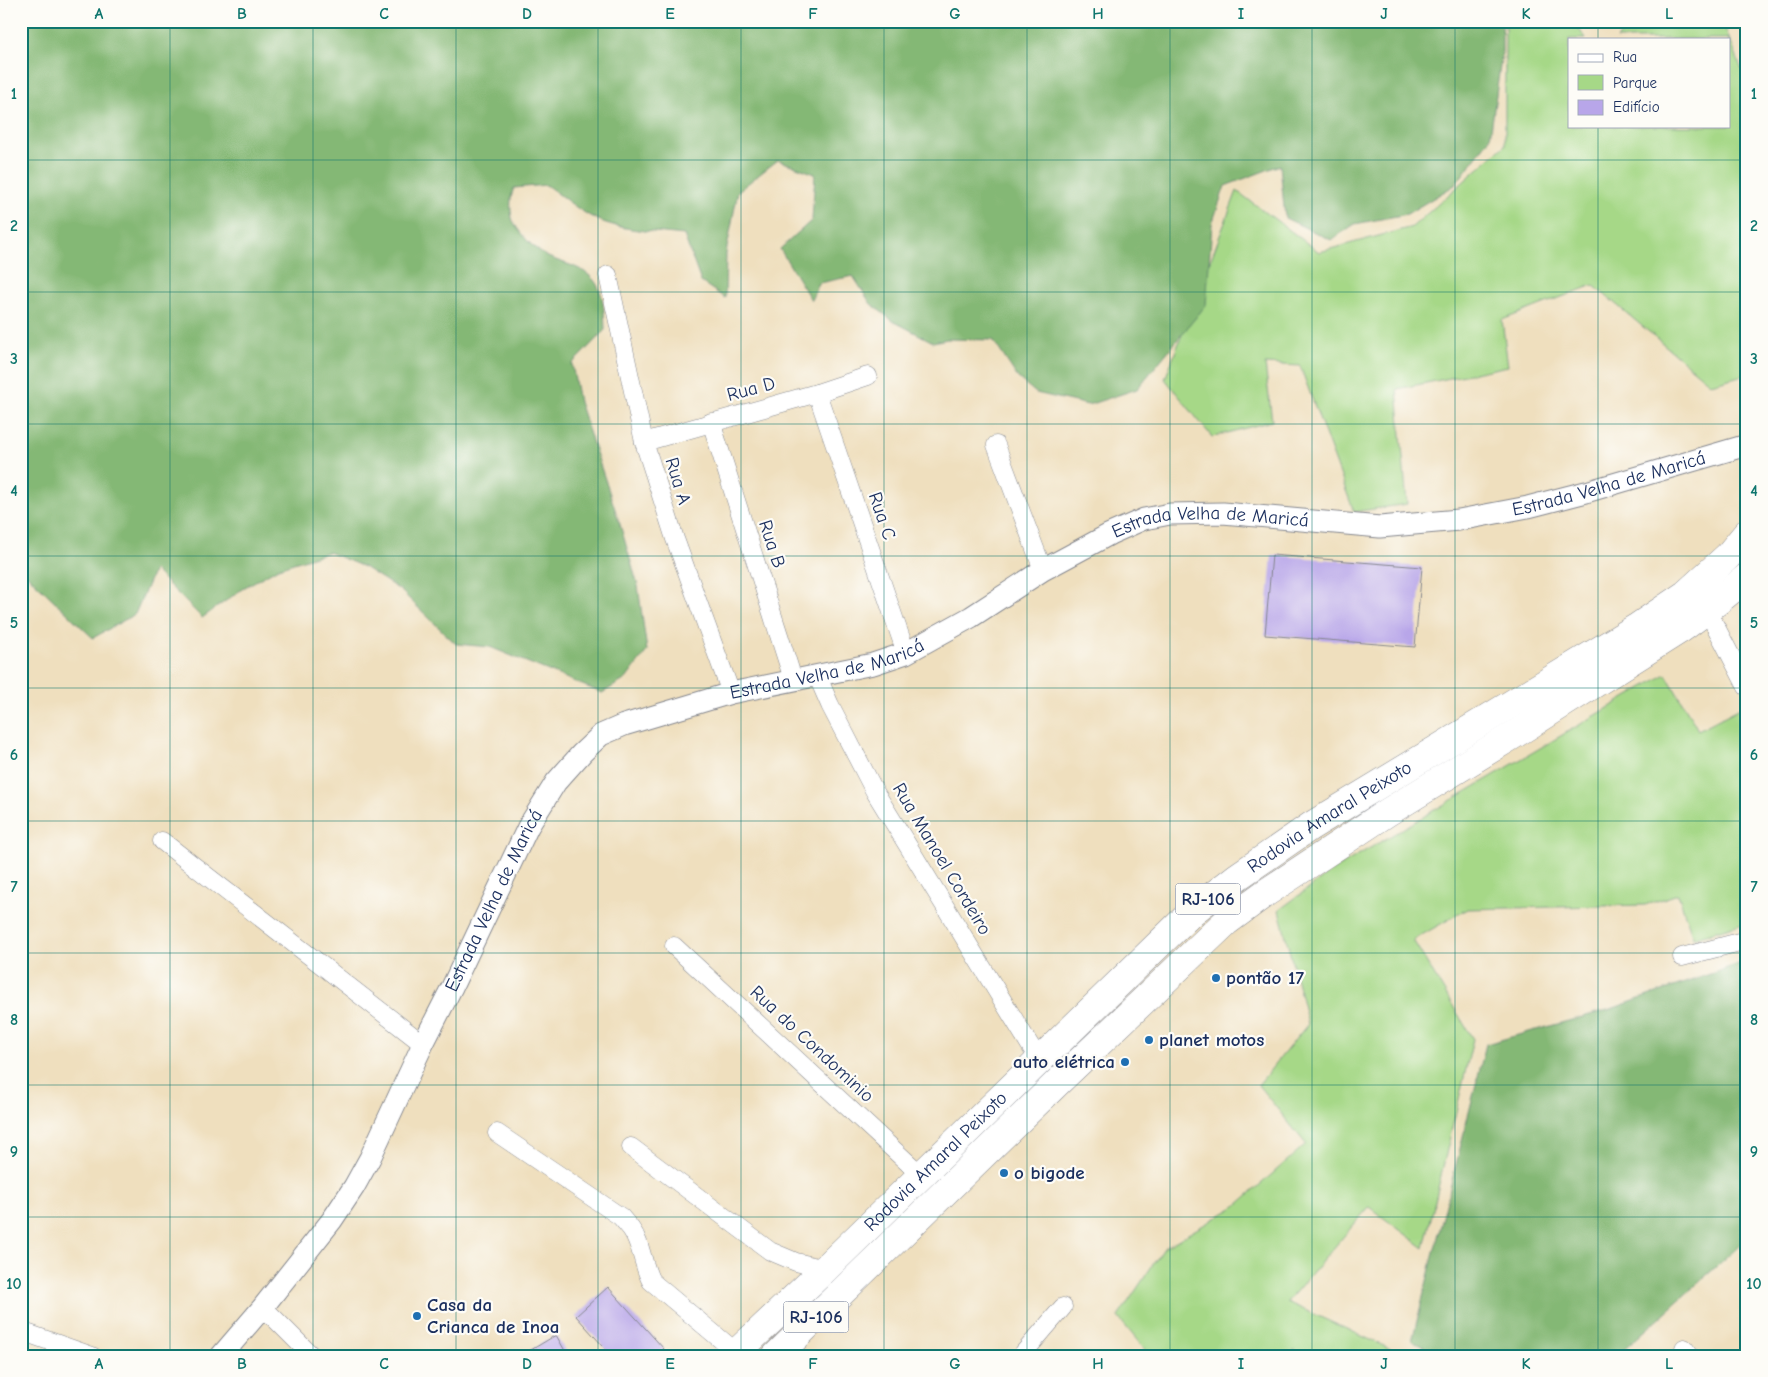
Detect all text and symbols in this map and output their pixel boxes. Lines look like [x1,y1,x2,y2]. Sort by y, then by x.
text: A [95,5,104,23]
text: B [237,5,247,23]
text: C [379,5,389,23]
text: D [522,5,532,23]
text: E [665,5,675,23]
text: F [808,5,818,23]
text: G [949,5,961,23]
text: H [1092,5,1104,23]
text: I [1238,5,1244,23]
text: J [1380,5,1388,23]
text: K [1521,5,1531,23]
text: L [1665,5,1673,23]
legend [1568,38,1730,128]
text: Rua [1613,48,1637,66]
text: Parque [1613,74,1658,92]
text: 1 [11,85,17,103]
text: 1 [1751,85,1757,103]
text: Edifício [1613,98,1660,116]
text: 2 [10,217,18,235]
text: 2 [1750,217,1758,235]
text: 3 [10,350,18,368]
text: 3 [1750,350,1758,368]
street label: Rua D [724,372,778,406]
street label: Estrada Velha de Maricá [1510,447,1708,521]
street label: Rua A [660,455,696,507]
text: 4 [10,482,18,500]
text: 4 [1750,482,1758,500]
street label: Rua C [864,489,900,543]
street label: Estrada Velha de Maricá [1108,502,1310,543]
street label: Rua B [754,517,790,571]
text: 5 [10,614,18,632]
text: 5 [1750,614,1758,632]
street label: Estrada Velha de Maricá [728,634,928,704]
text: 6 [10,746,18,764]
text: 6 [1750,746,1758,764]
street label: Rodovia Amaral Peixoto [1243,756,1416,878]
street label: Rua Manoel Cordeiro [888,779,996,939]
street label: Estrada Velha de Maricá [440,805,547,995]
text: 7 [10,878,18,896]
text: 7 [1750,878,1758,896]
road number: RJ-106 [1176,884,1240,914]
place label: pontão 17 [1226,967,1305,989]
marker: pontão 17 [1210,972,1222,984]
street label: Rua do Condominio [746,981,878,1107]
text: 8 [10,1011,18,1029]
text: 8 [1750,1011,1758,1029]
place label: planet motos [1159,1029,1264,1051]
marker: planet motos [1143,1034,1155,1046]
place label: auto elétrica [1013,1051,1115,1073]
marker: auto elétrica [1119,1056,1131,1068]
street label: Rodovia Amaral Peixoto [860,1087,1012,1236]
text: 9 [10,1143,18,1161]
text: 9 [1750,1143,1758,1161]
place label: o bigode [1014,1162,1085,1184]
marker: o bigode [998,1167,1010,1179]
text: 10 [6,1275,22,1293]
text: 10 [1746,1275,1762,1293]
place label: Casa da Crianca de Inoa [427,1294,560,1338]
road number: RJ-106 [784,1301,848,1332]
marker: Casa da Crianca de Inoa [411,1310,423,1322]
text: A [95,1355,104,1373]
text: B [237,1355,247,1373]
text: C [379,1355,389,1373]
text: D [522,1355,532,1373]
text: E [665,1355,675,1373]
text: F [808,1355,818,1373]
text: G [949,1355,961,1373]
text: H [1092,1355,1104,1373]
text: I [1238,1355,1244,1373]
text: J [1380,1355,1388,1373]
text: K [1521,1355,1531,1373]
text: L [1665,1355,1673,1373]

